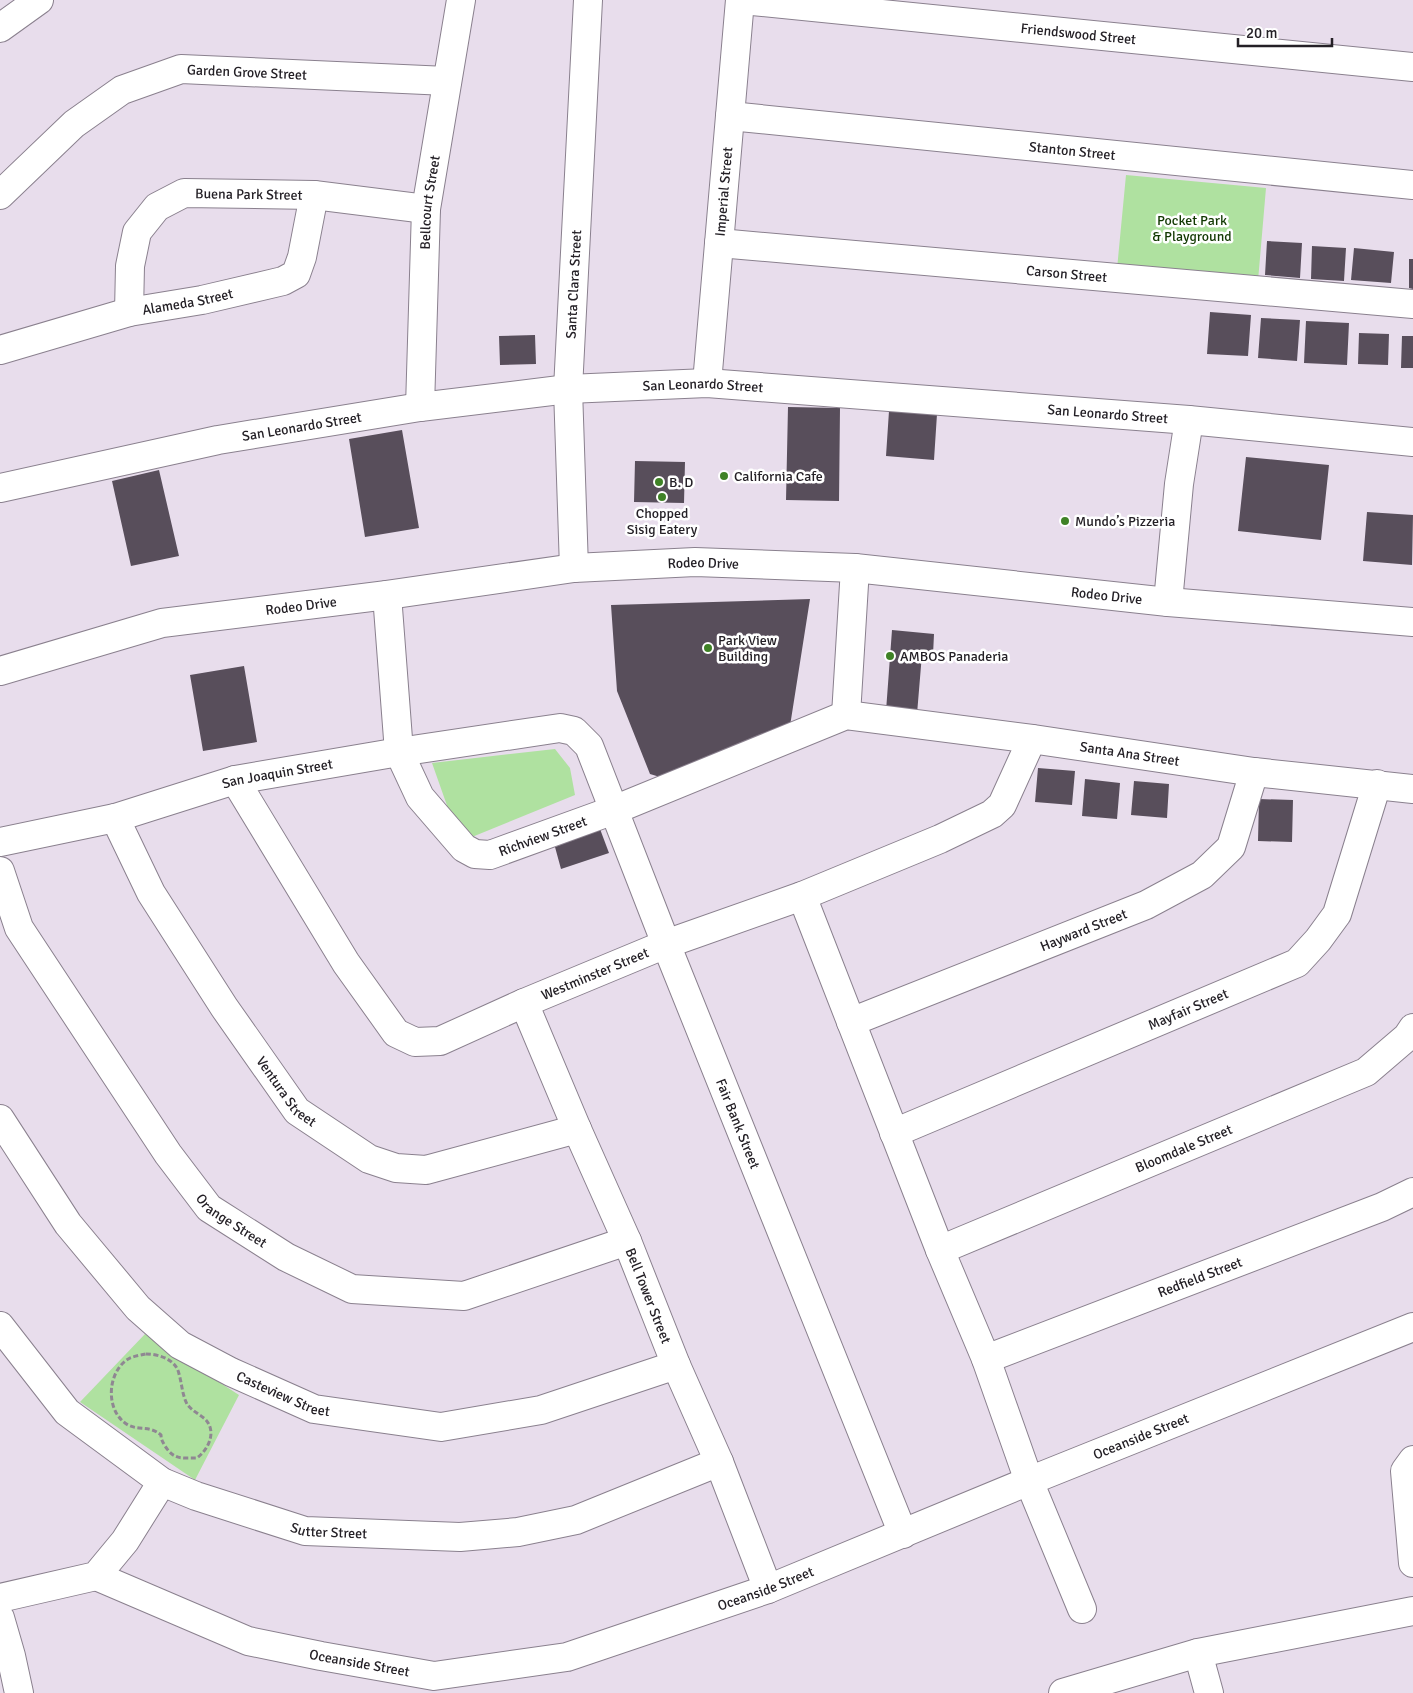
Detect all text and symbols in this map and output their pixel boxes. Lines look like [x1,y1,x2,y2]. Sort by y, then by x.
scale bar [1238,15,1332,47]
street label: Friendswood Street [1020,20,1137,48]
text: 20 m [1246,24,1277,42]
street label: Garden Grove Street [186,61,307,84]
street label: Stanton Street [1028,138,1116,164]
street label: Imperial Street [712,146,736,237]
street label: Bellcourt Street [417,154,444,250]
street label: Buena Park Street [195,185,303,204]
park label: Pocket Park & Playground [1152,212,1232,245]
street label: Santa Clara Street [563,229,585,339]
street label: Carson Street [1025,262,1108,286]
street label: Alameda Street [141,285,235,319]
street label: San Leonardo Street [642,375,764,396]
street label: San Leonardo Street [1047,401,1169,427]
street label: San Leonardo Street [241,409,363,445]
place label: California Cafe [734,468,823,485]
marker: California Cafe [718,470,730,482]
place label: B. D [669,474,693,491]
marker: B. D [653,476,665,488]
marker: Chopped Sisig Eatery [656,491,668,503]
place label: Chopped Sisig Eatery [627,505,698,538]
place label: Mundo’s Pizzeria [1075,513,1175,530]
marker: Mundo’s Pizzeria [1059,515,1071,527]
street label: Rodeo Drive [667,554,739,573]
street label: Rodeo Drive [1070,584,1143,608]
street label: Rodeo Drive [264,593,338,619]
place label: Park View Building [718,632,777,665]
marker: Park View Building [702,642,714,654]
place label: AMBOS Panaderia [900,648,1008,665]
marker: AMBOS Panaderia [884,650,896,662]
street label: Santa Ana Street [1079,738,1181,770]
street label: San Joaquin Street [220,755,334,793]
street label: Richview Street [496,813,589,860]
street label: Hayward Street [1038,905,1130,955]
street label: Westminster Street [539,944,651,1004]
street label: Mayfair Street [1145,985,1231,1034]
street label: Ventura Street [252,1053,319,1130]
street label: Fair Bank Street [712,1076,763,1172]
street label: Bloomdale Street [1133,1121,1235,1176]
street label: Orange Street [192,1190,270,1252]
street label: Bell Tower Street [622,1246,675,1346]
street label: Redfield Street [1155,1254,1245,1301]
street label: Casteview Street [234,1368,331,1420]
street label: Oceanside Street [1091,1410,1191,1463]
street label: Sutter Street [288,1519,368,1542]
street label: Oceanside Street [715,1563,816,1614]
street label: Oceanside Street [308,1646,411,1681]

